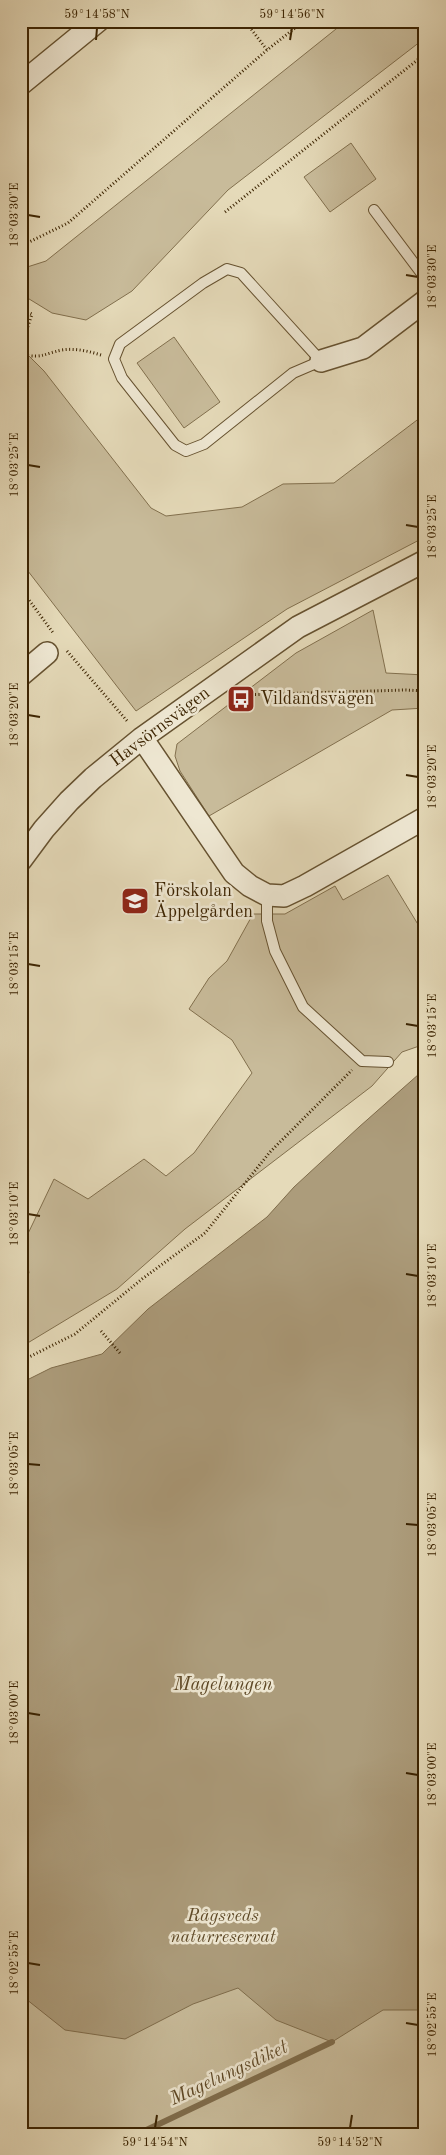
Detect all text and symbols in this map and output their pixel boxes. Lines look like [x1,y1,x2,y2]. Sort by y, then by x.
text: 59°14'58"N [64,8,130,21]
text: 59°14'56"N [259,8,325,21]
text: 18°03'30"E [9,183,21,247]
text: 18°03'30"E [427,245,439,309]
text: 18°03'25"E [8,433,21,497]
text: 18°03'25"E [426,495,439,559]
text: 18°03'20"E [9,683,21,747]
street label: Havsörnsvägen [107,684,213,770]
bus stop icon: Vildandsvägen [226,684,256,714]
place label: Vildandsvägen [260,690,374,708]
text: 18°03'20"E [427,745,439,809]
place label: Förskolan Äppelgården [154,882,253,921]
school or university icon: Förskolan Äppelgården [120,886,150,916]
text: 18°03'15"E [8,932,21,996]
text: 18°03'15"E [426,994,439,1058]
text: 18°03'10"E [9,1182,21,1246]
text: 18°03'10"E [427,1244,439,1308]
text: 18°03'05"E [8,1432,21,1496]
text: 18°03'05"E [426,1493,439,1557]
water label: Magelungen [172,1676,273,1695]
text: 18°03'00"E [9,1681,21,1745]
text: 18°03'00"E [427,1743,439,1807]
park label: Rågsveds naturreservat [170,1907,276,1946]
text: 18°02'55"E [8,1931,21,1995]
text: 18°02'55"E [426,1993,439,2057]
water label: Magelungsdiket [166,2038,292,2110]
text: 59°14'54"N [122,2136,188,2149]
text: 59°14'52"N [317,2136,383,2149]

